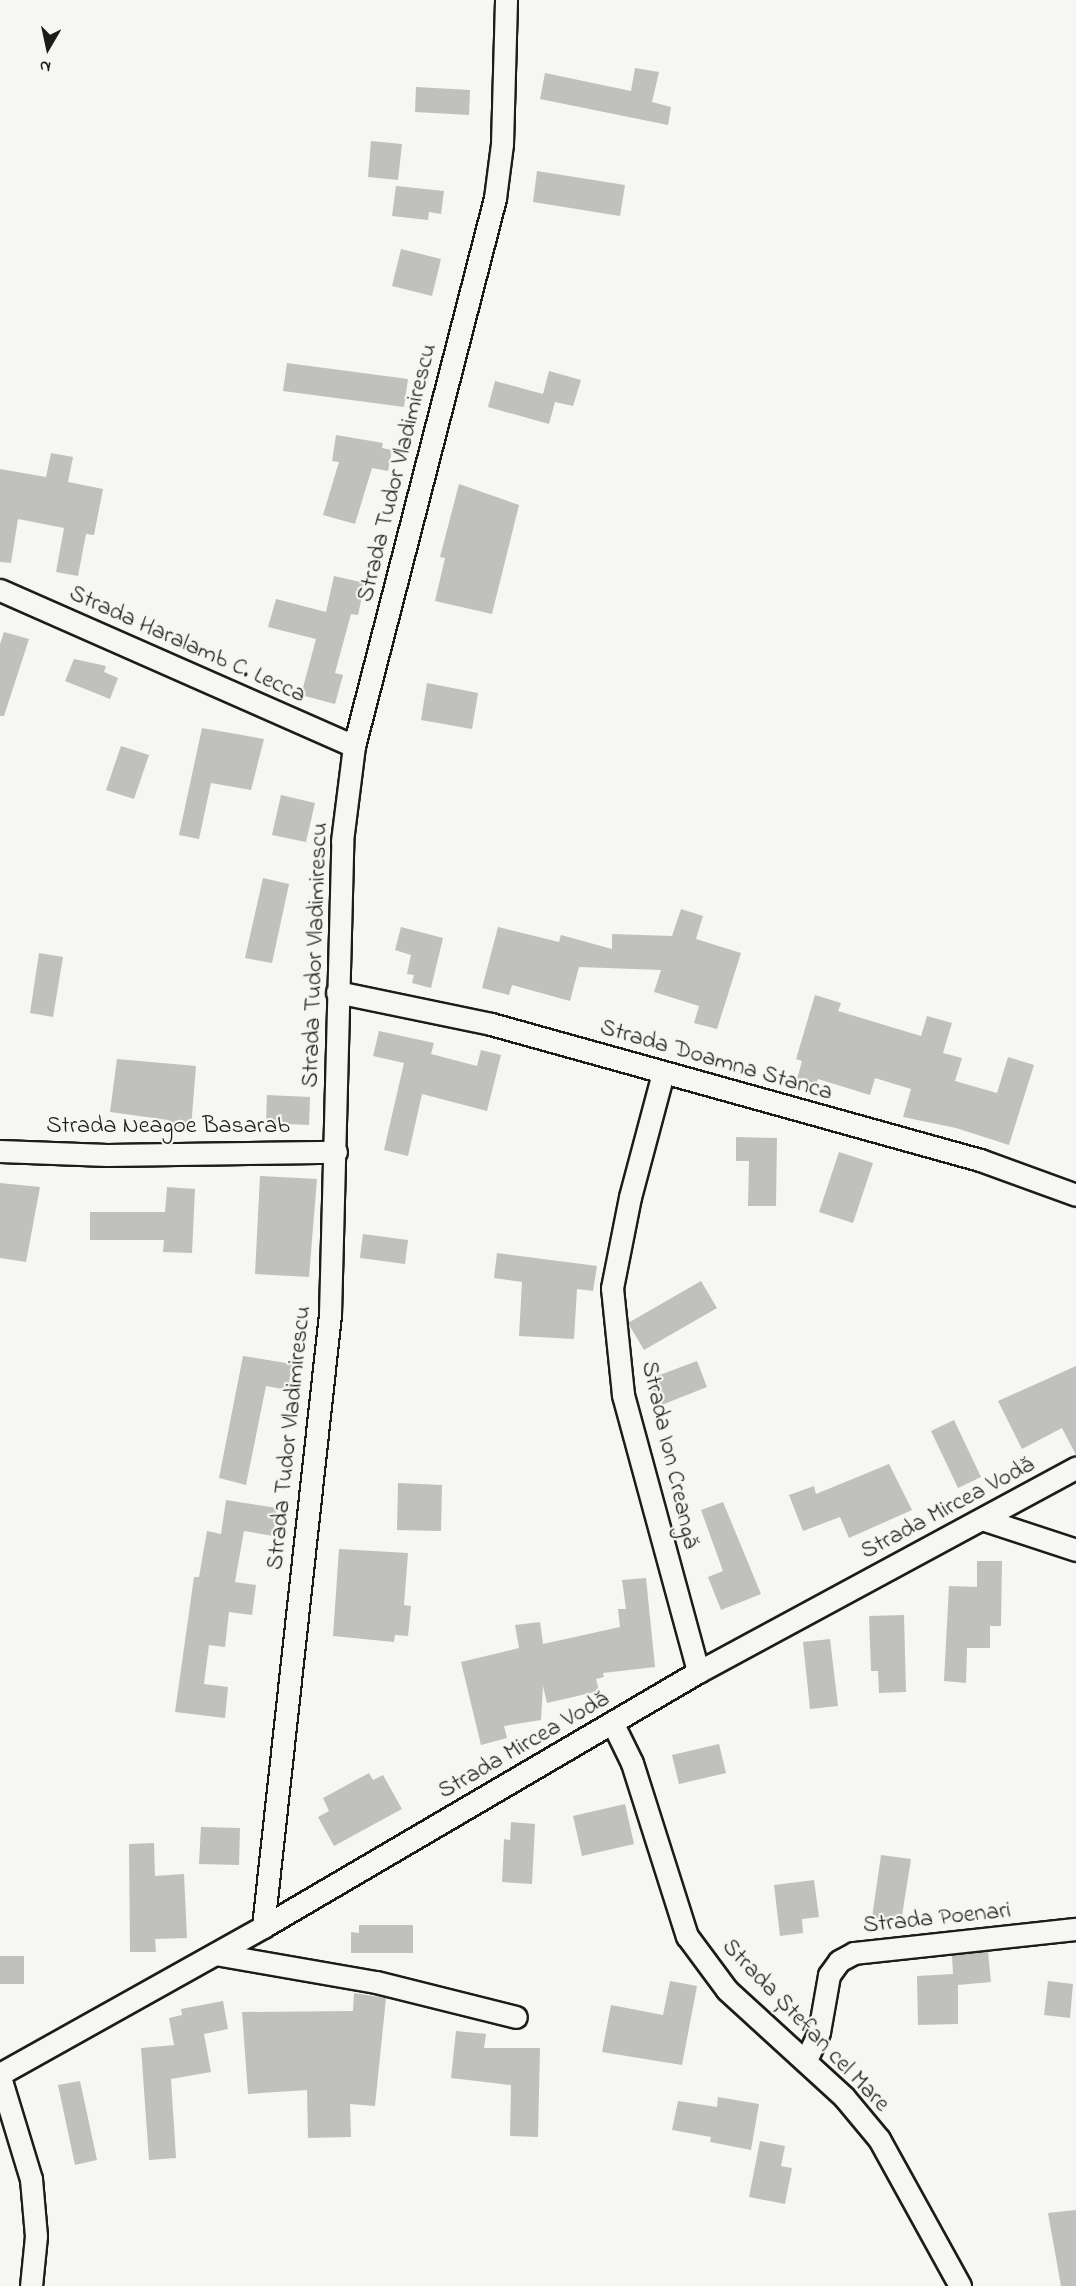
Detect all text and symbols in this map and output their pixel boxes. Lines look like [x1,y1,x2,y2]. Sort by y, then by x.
north arrow [18,18,78,78]
text: N [38,53,52,78]
street label: Strada Tudor Vladimirescu [352,341,444,605]
street label: Strada Haralamb C. Lecca [64,580,310,710]
street label: Strada Tudor Vladimirescu [297,822,335,1088]
street label: Strada Doamna Stanca [596,1014,836,1108]
street label: Strada Neagoe Basarab [46,1113,290,1141]
street label: Strada Tudor Vladimirescu [262,1305,318,1571]
street label: Strada Ion Creangă [633,1359,705,1551]
street label: Strada Mircea Vodă [856,1451,1040,1567]
street label: Strada Mircea Vodă [433,1685,615,1807]
street label: Strada Poenari [862,1897,1012,1941]
street label: Strada Ștefan cel Mare [715,1933,895,2119]

